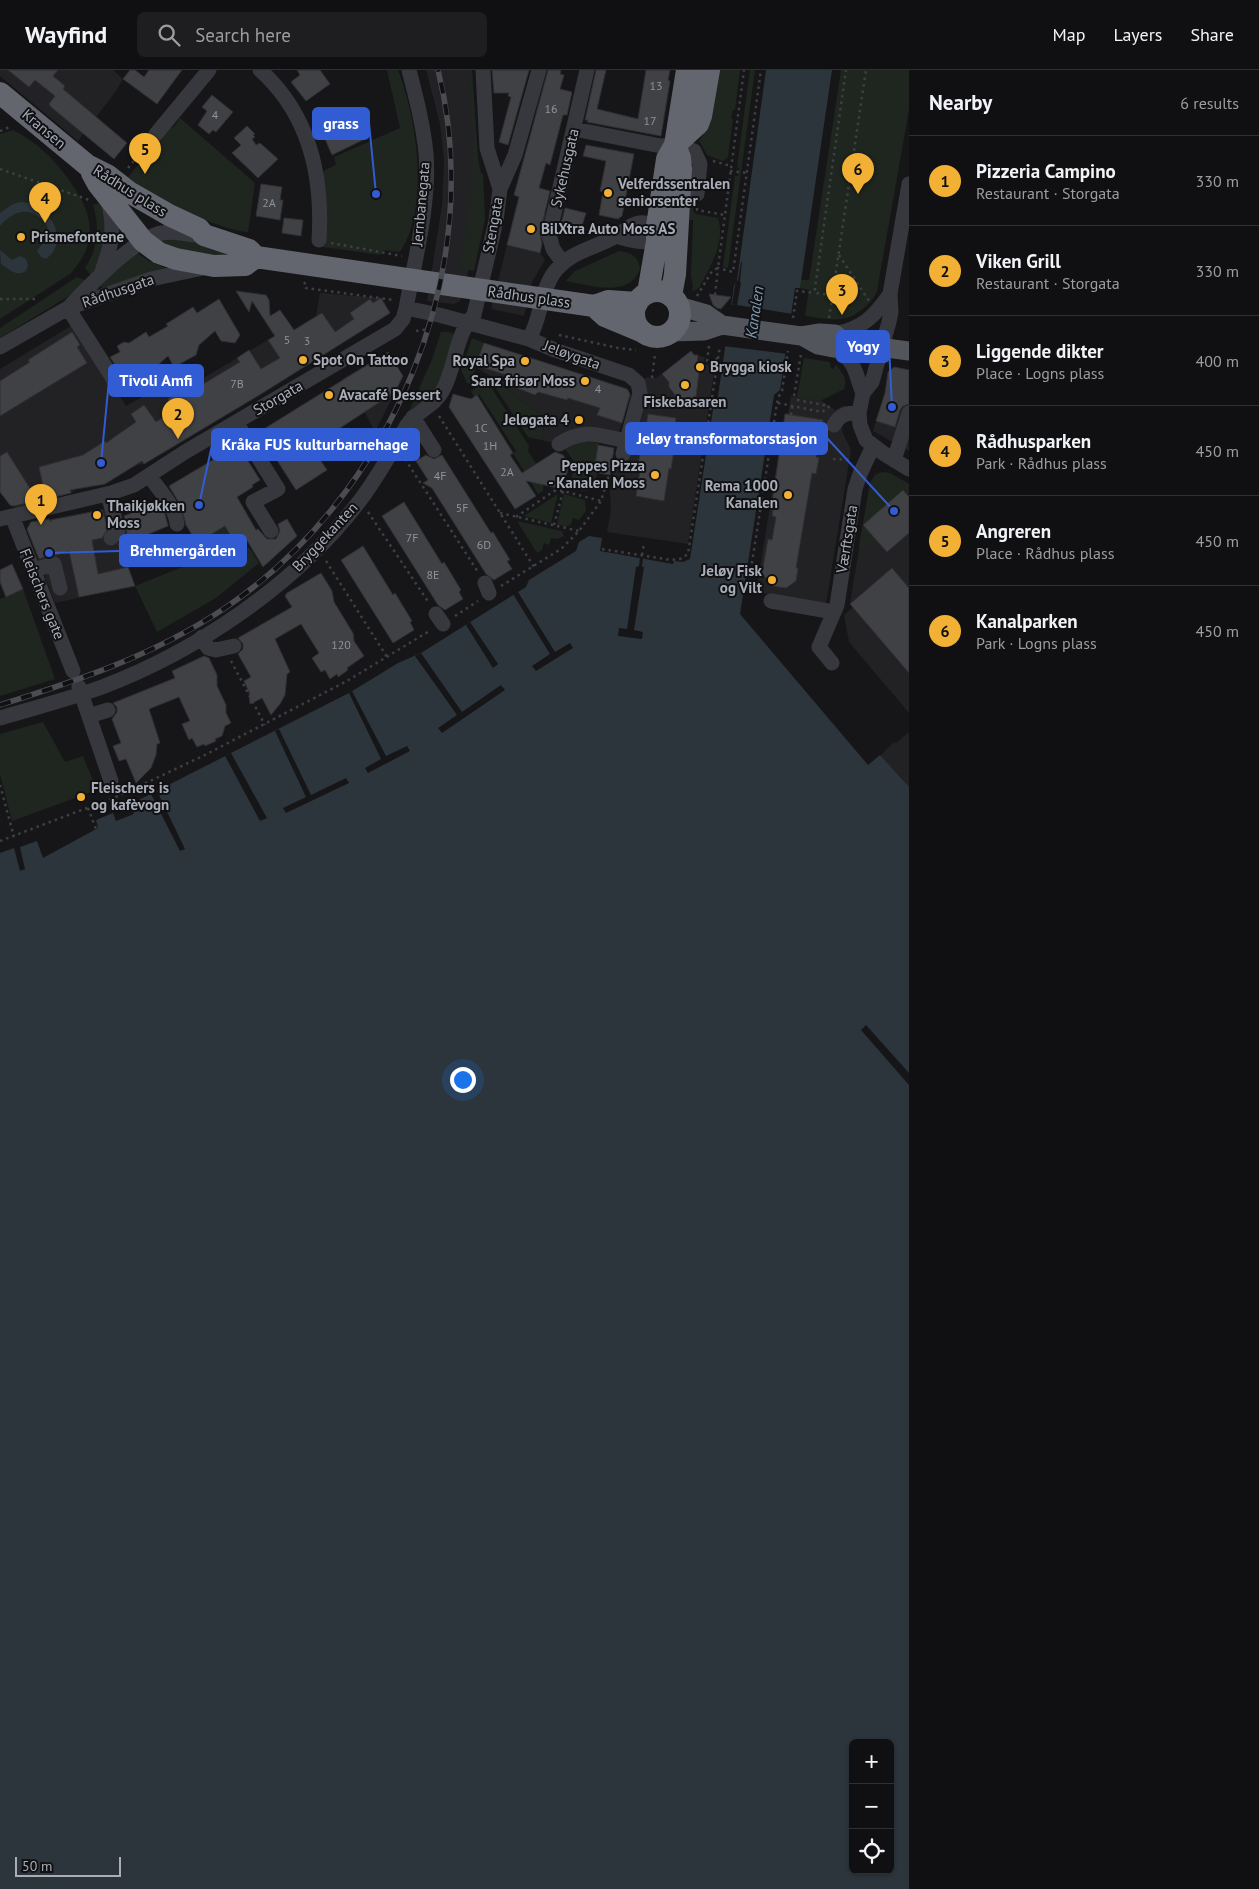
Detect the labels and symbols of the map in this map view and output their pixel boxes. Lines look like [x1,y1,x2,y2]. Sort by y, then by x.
house number: 13 [649,78,663,93]
house number: 16 [544,101,558,116]
street label: Kransen [18,105,70,152]
house number: 4 [212,107,219,122]
callout: grass [313,108,369,139]
text: grass [323,113,359,133]
house number: 17 [643,113,657,128]
street label: Sykehusgata [546,127,583,209]
pin: 5 [129,133,161,174]
pin: 6 [842,153,874,194]
street label: Rådhus plass [90,160,171,221]
street label: Jernbanegata [407,161,434,248]
place label: Velferdssentralen seniorsenter [617,174,730,210]
pin: 4 [29,182,61,223]
marker: Velferdssentralen seniorsenter [602,187,614,199]
house number: 2A [262,195,276,210]
street label: Stengata [478,195,507,254]
place label: BilXtra Auto Moss AS [541,219,675,238]
marker: BilXtra Auto Moss AS [525,223,537,235]
place label: Prismefontene [31,227,124,246]
marker: Prismefontene [15,231,27,243]
street label: Rådhusgata [79,269,156,312]
pin: 3 [826,274,858,315]
street label: Rådhus plass [486,281,572,312]
water label: Kanalen [740,284,768,340]
callout: Yogy [837,331,889,362]
house number: 5 [284,332,290,347]
house number: 3 [304,333,310,348]
street label: Jeløygata [540,335,603,374]
text: Yogy [846,336,880,356]
place label: Spot On Tattoo [313,350,408,369]
place label: Royal Spa [453,351,515,370]
marker: Spot On Tattoo [297,354,309,366]
marker: Royal Spa [519,355,531,367]
place label: Brygga kiosk [710,357,792,376]
marker: Brygga kiosk [694,361,706,373]
callout: Tivoli Amfi [109,365,203,396]
text: Tivoli Amfi [119,370,193,390]
place label: Sanz frisør Moss [471,371,575,390]
marker: Sanz frisør Moss [579,375,591,387]
house number: 7B [230,376,244,391]
street label: Storgata [250,376,306,419]
marker: Fiskebasaren [679,379,691,391]
house number: 4 [595,381,602,396]
place label: Avacafé Dessert [339,385,441,404]
marker: Avacafé Dessert [323,389,335,401]
place label: Fiskebasaren [643,392,727,411]
pin: 2 [162,398,194,439]
place label: Jeløgata 4 [502,410,569,429]
marker: Jeløgata 4 [573,414,585,426]
house number: 1C [474,420,488,435]
callout: Jeløy transformatorstasjon [626,423,827,454]
text: Jeløy transformatorstasjon [636,428,817,448]
callout: Kråka FUS kulturbarnehage [212,429,419,460]
text: Kråka FUS kulturbarnehage [222,434,409,454]
house number: 1H [483,438,497,453]
place label: Peppes Pizza - Kanalen Moss [548,456,645,492]
house number: 2A [500,464,514,479]
house number: 4F [434,468,446,483]
marker: Peppes Pizza - Kanalen Moss [649,469,661,481]
place label: Rema 1000 Kanalen [705,476,778,512]
pin: 1 [25,484,57,525]
marker: Rema 1000 Kanalen [782,489,794,501]
place label: Thaikjøkken Moss [107,496,185,532]
street label: Bryggekanten [288,498,362,575]
house number: 5F [456,500,468,515]
street label: Værftsgata [832,503,861,575]
marker: Thaikjøkken Moss [91,509,103,521]
house number: 7F [406,530,418,545]
callout: Brehmergården [120,535,246,566]
house number: 6D [477,537,491,552]
text: Brehmergården [130,540,236,560]
street label: Fleischers gate [16,546,69,642]
place label: Jeløy Fisk og Vilt [700,561,763,597]
house number: 8E [427,567,439,582]
marker: Jeløy Fisk og Vilt [766,574,778,586]
house number: 120 [331,637,351,652]
place label: Fleischers is og kafèvogn [91,778,169,814]
marker: Fleischers is og kafèvogn [75,791,87,803]
your location [450,1067,476,1093]
scale bar [15,1854,121,1877]

